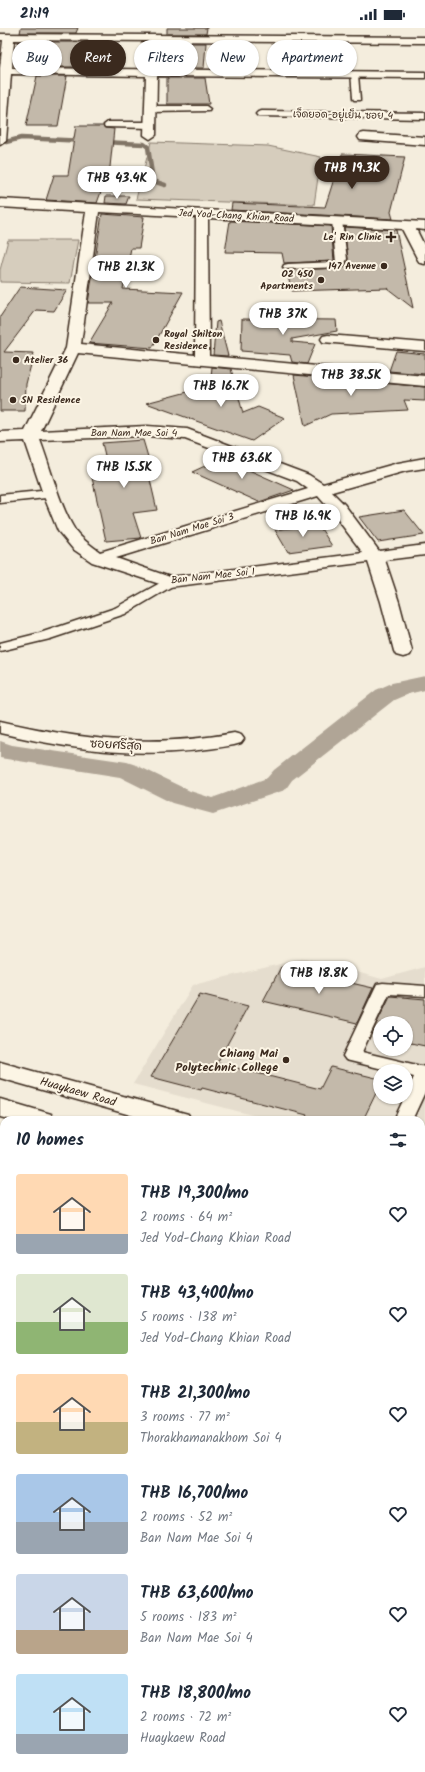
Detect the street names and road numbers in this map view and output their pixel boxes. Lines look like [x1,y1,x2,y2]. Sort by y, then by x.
street label: เจ็ดยอด-อยู่เย็น ซอย 4 [293,106,394,124]
street label: Jed Yod-Chang Khian Road [178,205,295,227]
street label: Ban Nam Mae Soi 4 [91,425,178,441]
street label: Ban Nam Mae Soi 3 [148,509,236,549]
street label: Ban Nam Mae Soi 1 [170,564,256,588]
street label: ซอยศรีสุด [89,734,143,756]
street label: Huaykaew Road [38,1072,119,1112]

